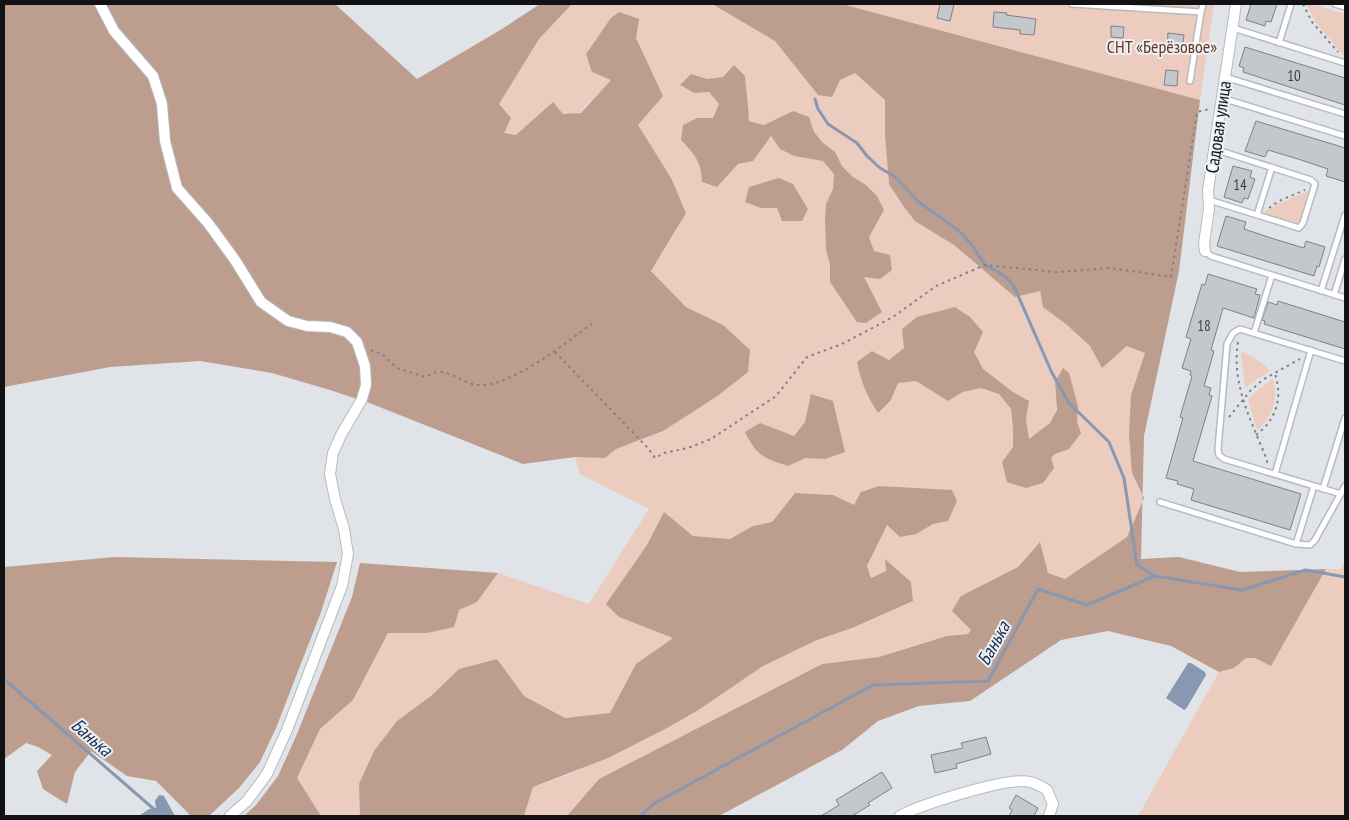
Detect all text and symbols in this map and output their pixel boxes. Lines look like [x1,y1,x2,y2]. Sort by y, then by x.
park label: СНТ «Берёзовое» [1107,35,1217,58]
house number: 10 [1287,66,1301,85]
street label: Садовая улица [1200,79,1236,175]
house number: 14 [1233,175,1247,194]
house number: 18 [1197,316,1211,335]
water label: Банька [971,616,1015,669]
water label: Банька [67,713,118,762]

